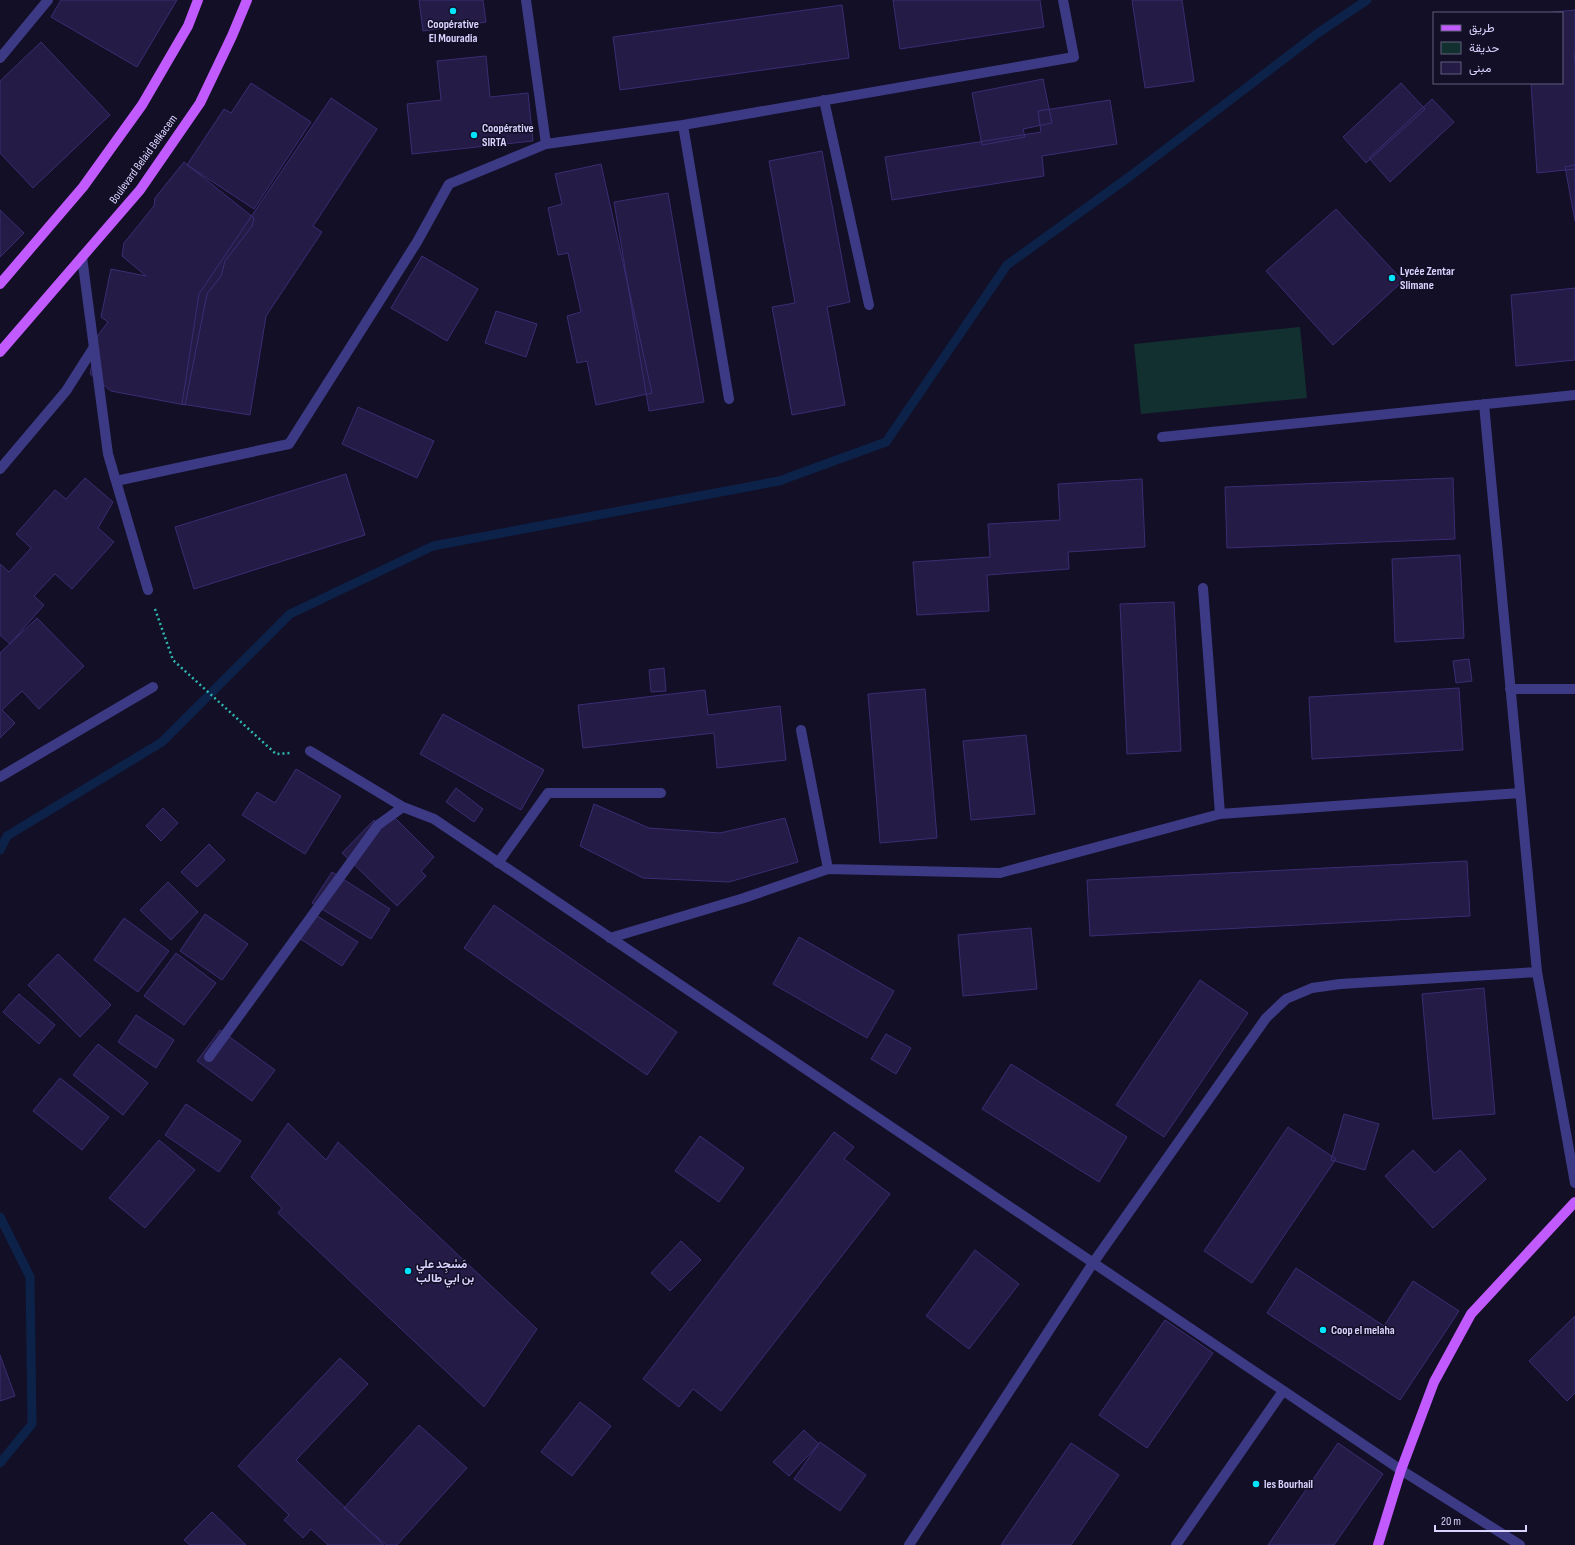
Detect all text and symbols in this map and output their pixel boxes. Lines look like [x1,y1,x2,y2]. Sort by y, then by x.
marker: Coopérative El Mouradia [448,6,458,16]
legend [1433,12,1563,84]
place label: Coopérative El Mouradia [427,17,479,46]
text: طريق [1469,21,1495,36]
text: حديقة [1469,41,1499,56]
text: مبنى [1469,61,1491,76]
street label: Boulevard Belaid Belkacem [106,112,181,207]
place label: Coopérative SIRTA [482,121,534,150]
marker: Coopérative SIRTA [469,130,479,140]
place label: Lycée Zentar Slimane [1400,264,1455,293]
marker: Lycée Zentar Slimane [1387,273,1397,283]
place label: مَسْجِد علي بن ابي طالب [416,1257,474,1288]
marker: مَسْجِد علي بن ابي طالب [403,1266,413,1276]
place label: Coop el melaha [1331,1323,1395,1338]
marker: Coop el melaha [1318,1325,1328,1335]
place label: les Bourhail [1264,1477,1313,1492]
marker: les Bourhail [1251,1479,1261,1489]
scale bar [1435,1507,1526,1533]
text: 20 m [1441,1514,1461,1529]

